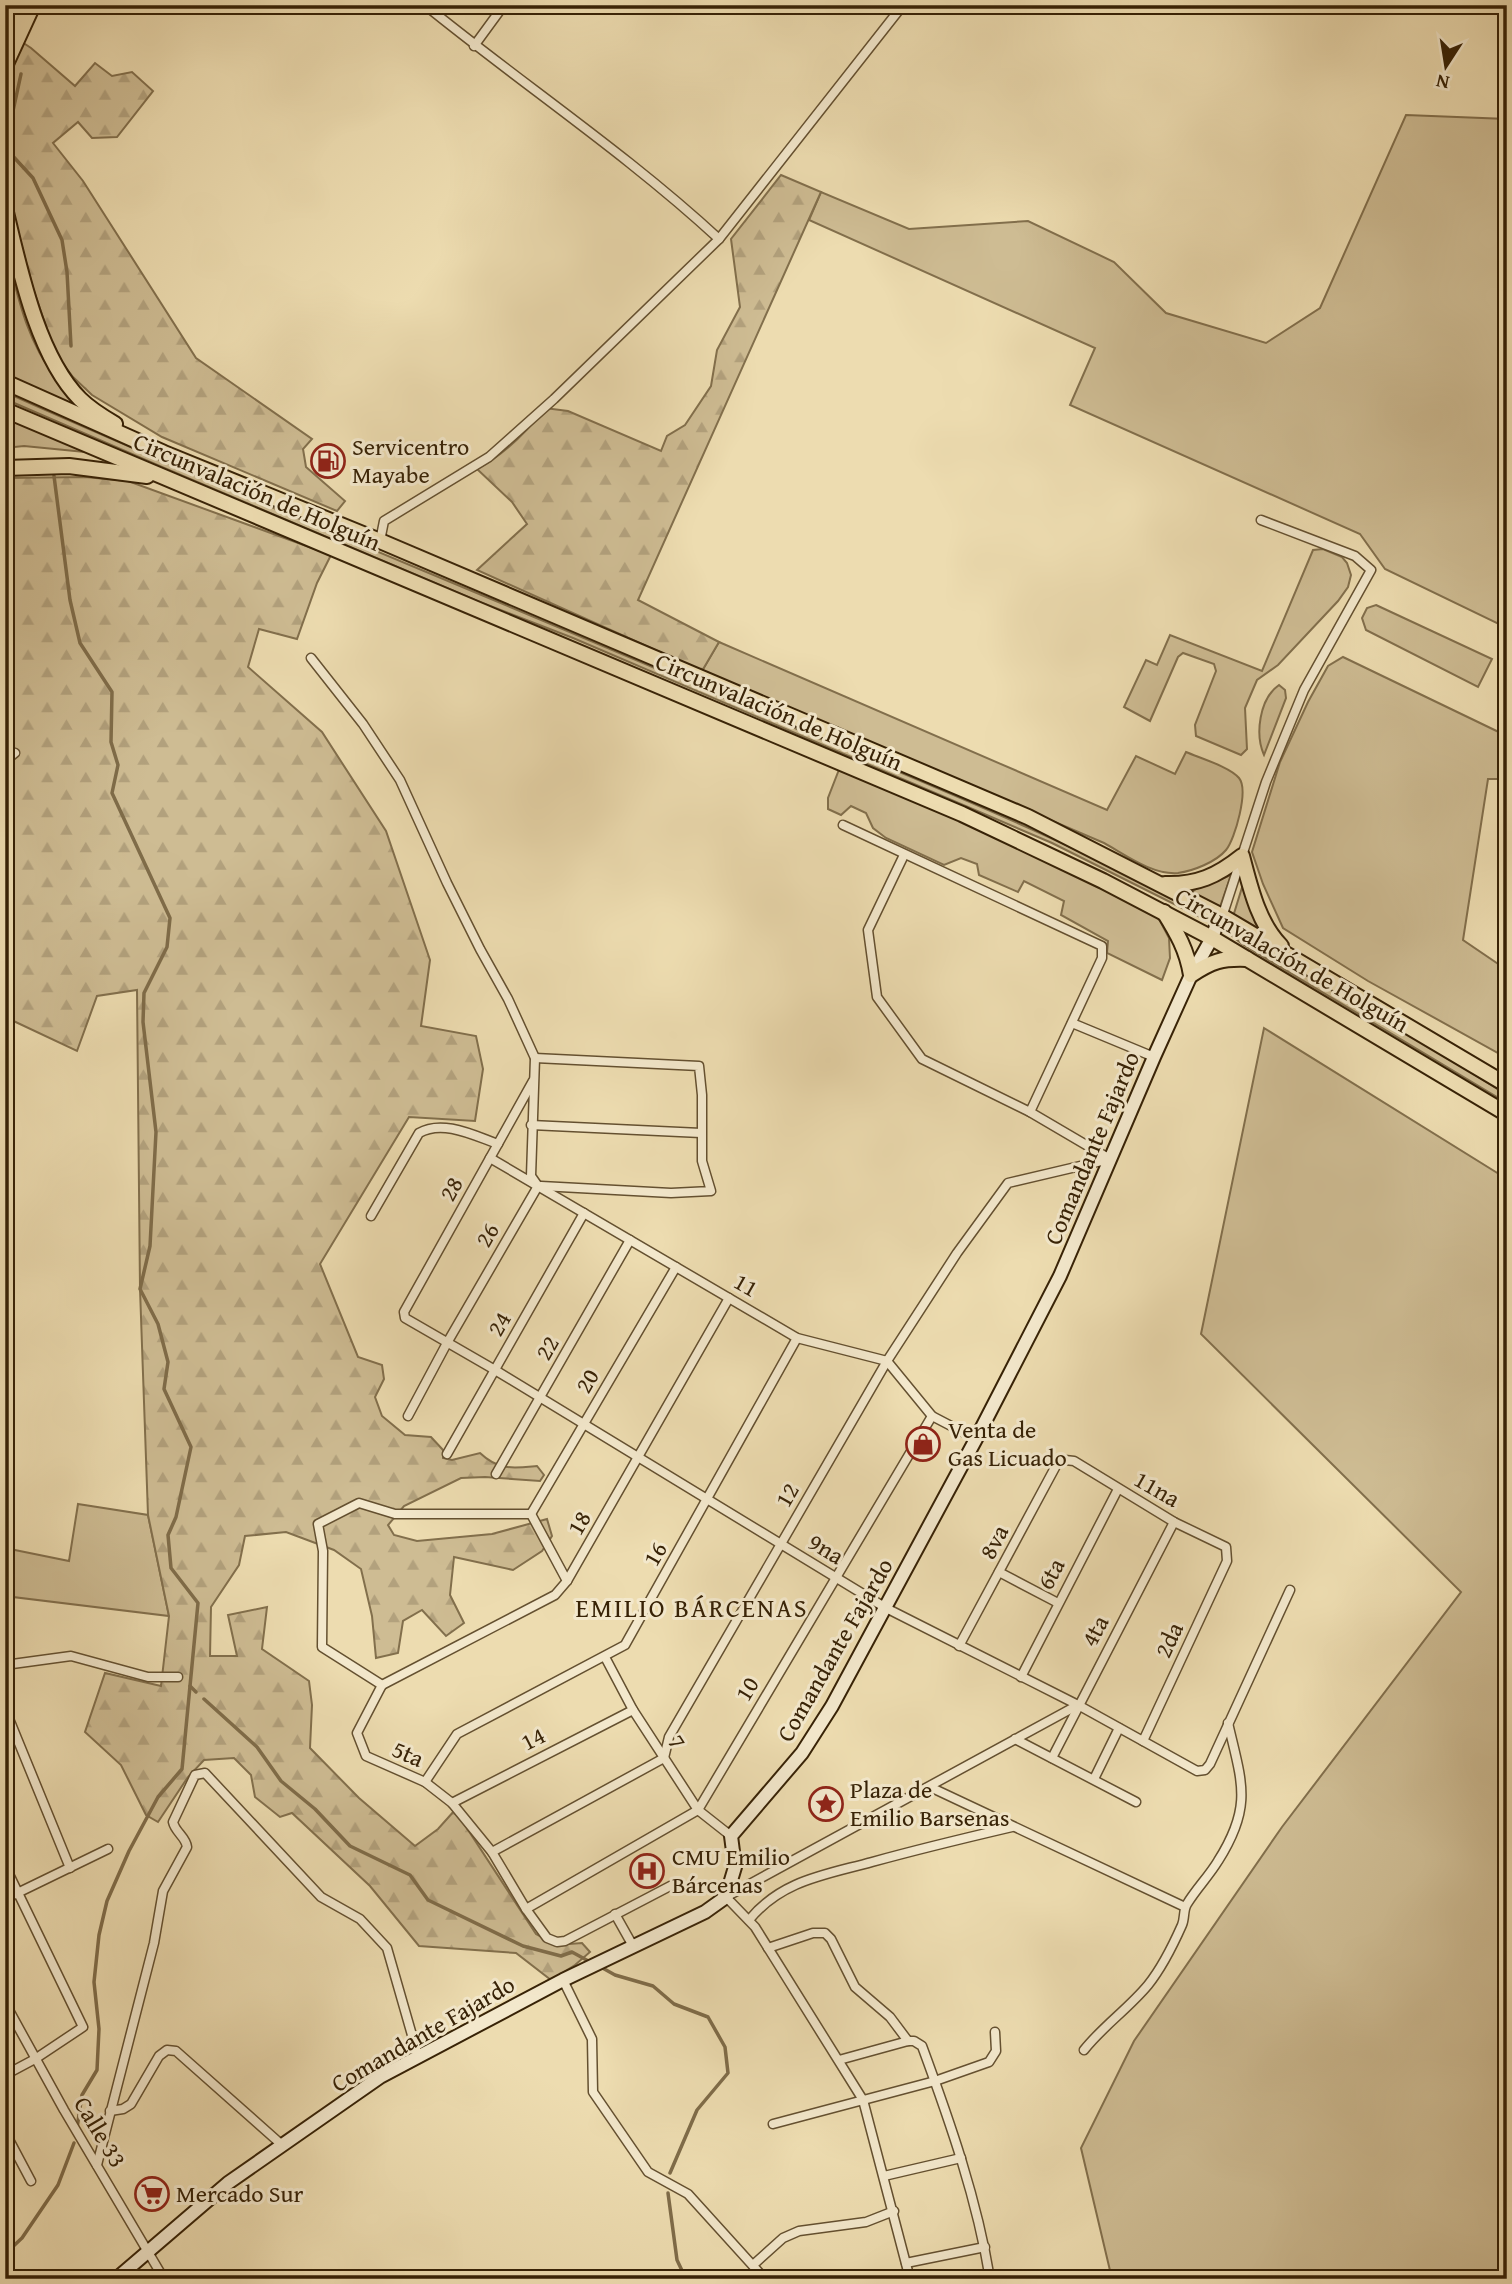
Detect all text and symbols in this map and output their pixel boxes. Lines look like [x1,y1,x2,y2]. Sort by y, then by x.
north arrow [1410,32,1480,102]
text: N [1433,68,1452,98]
street label: Circunvalación de Holguín [128,424,387,560]
place label: Servicentro Mayabe [352,429,469,492]
fuel station icon: Servicentro Mayabe [309,442,347,480]
street label: Circunvalación de Holguín [650,644,909,780]
street label: Circunvalación de Holguín [1169,878,1416,1041]
street label: Comandante Fajardo [1035,1046,1148,1250]
street label: 28 [430,1170,471,1207]
street label: 26 [466,1216,507,1254]
street label: 11 [727,1264,765,1305]
street label: 24 [478,1305,519,1343]
street label: 22 [526,1329,567,1367]
street label: 20 [566,1362,607,1400]
place label: Venta de Gas Licuado [948,1412,1067,1475]
shop icon: Venta de Gas Licuado [904,1425,942,1463]
street label: 11na [1128,1461,1187,1516]
street label: 12 [766,1476,807,1514]
street label: 18 [558,1504,599,1542]
street label: 8va [970,1518,1017,1565]
street label: 9na [802,1524,851,1573]
street label: 16 [634,1535,675,1573]
street label: Comandante Fajardo [768,1551,901,1748]
street label: 6ta [1028,1551,1074,1596]
district label: EMILIO BÁRCENAS [576,1588,808,1627]
street label: 4ta [1072,1608,1118,1653]
street label: 2da [1145,1616,1192,1663]
street label: 10 [726,1670,768,1708]
street label: 14 [515,1718,551,1759]
street label: 7 [660,1727,695,1756]
street label: 5ta [387,1731,430,1776]
place label: Plaza de Emilio Barsenas [850,1772,1009,1835]
place icon: Plaza de Emilio Barsenas [807,1785,845,1823]
place label: CMU Emilio Bárcenas [672,1839,790,1902]
hospital icon: CMU Emilio Bárcenas [628,1852,666,1890]
street label: Comandante Fajardo [324,1967,521,2100]
street label: Calle 33 [65,2090,135,2174]
supermarket icon: Mercado Sur [133,2175,171,2213]
place label: Mercado Sur [176,2176,303,2211]

